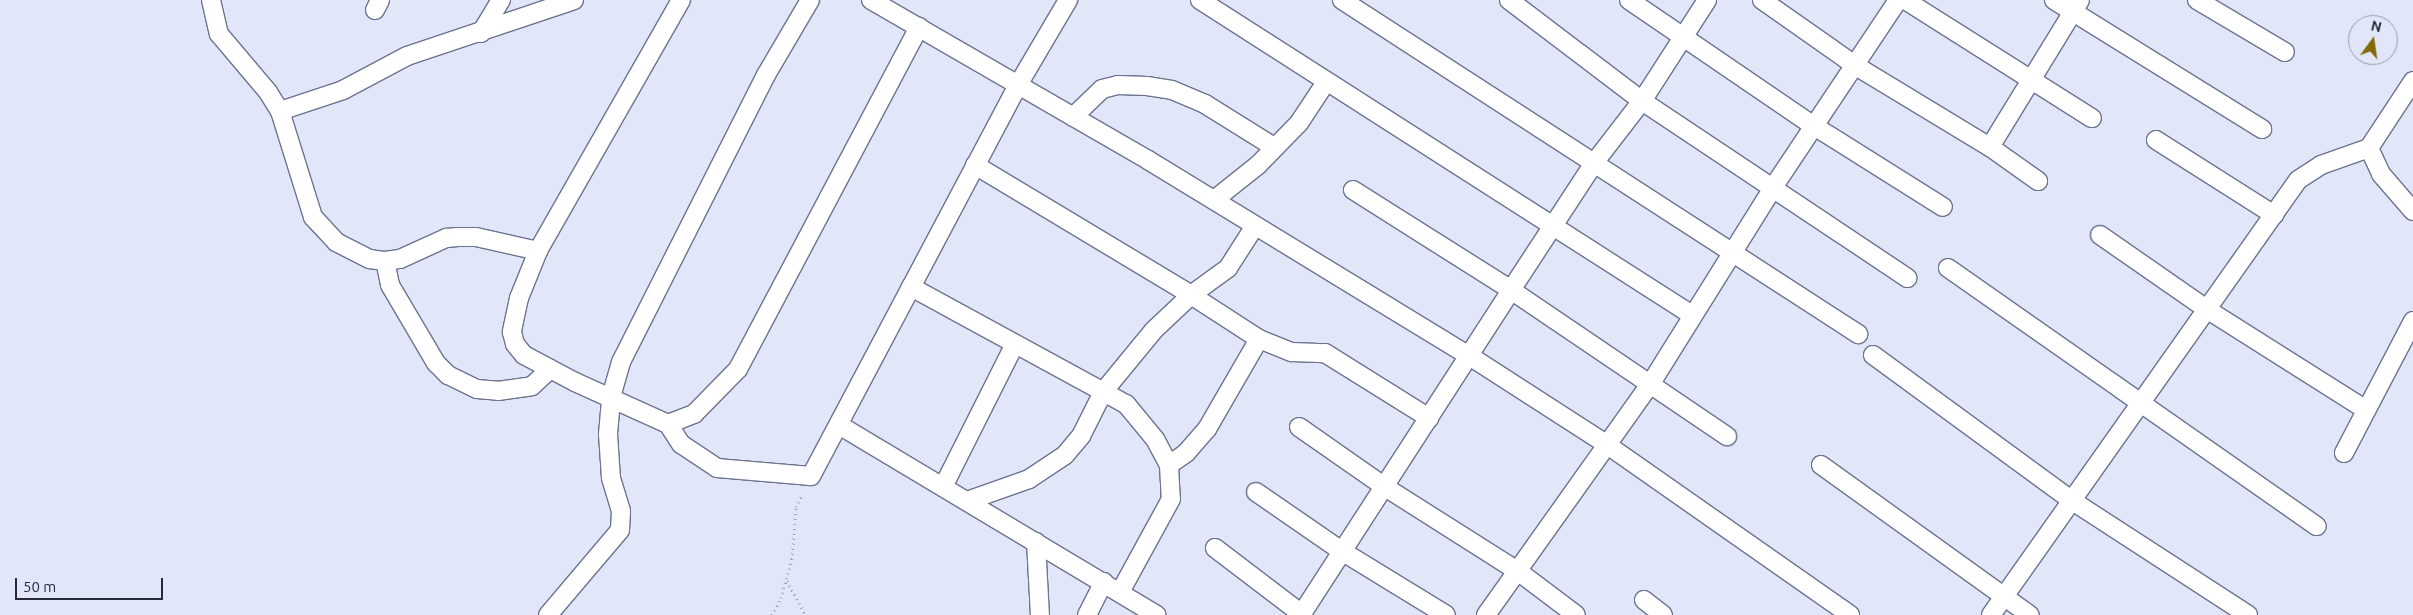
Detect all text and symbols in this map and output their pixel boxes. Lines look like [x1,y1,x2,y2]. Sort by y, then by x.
north arrow [2348,15,2398,65]
text: N [2369,17,2383,35]
scale bar [18,568,165,600]
text: 50 m [23,578,56,595]

